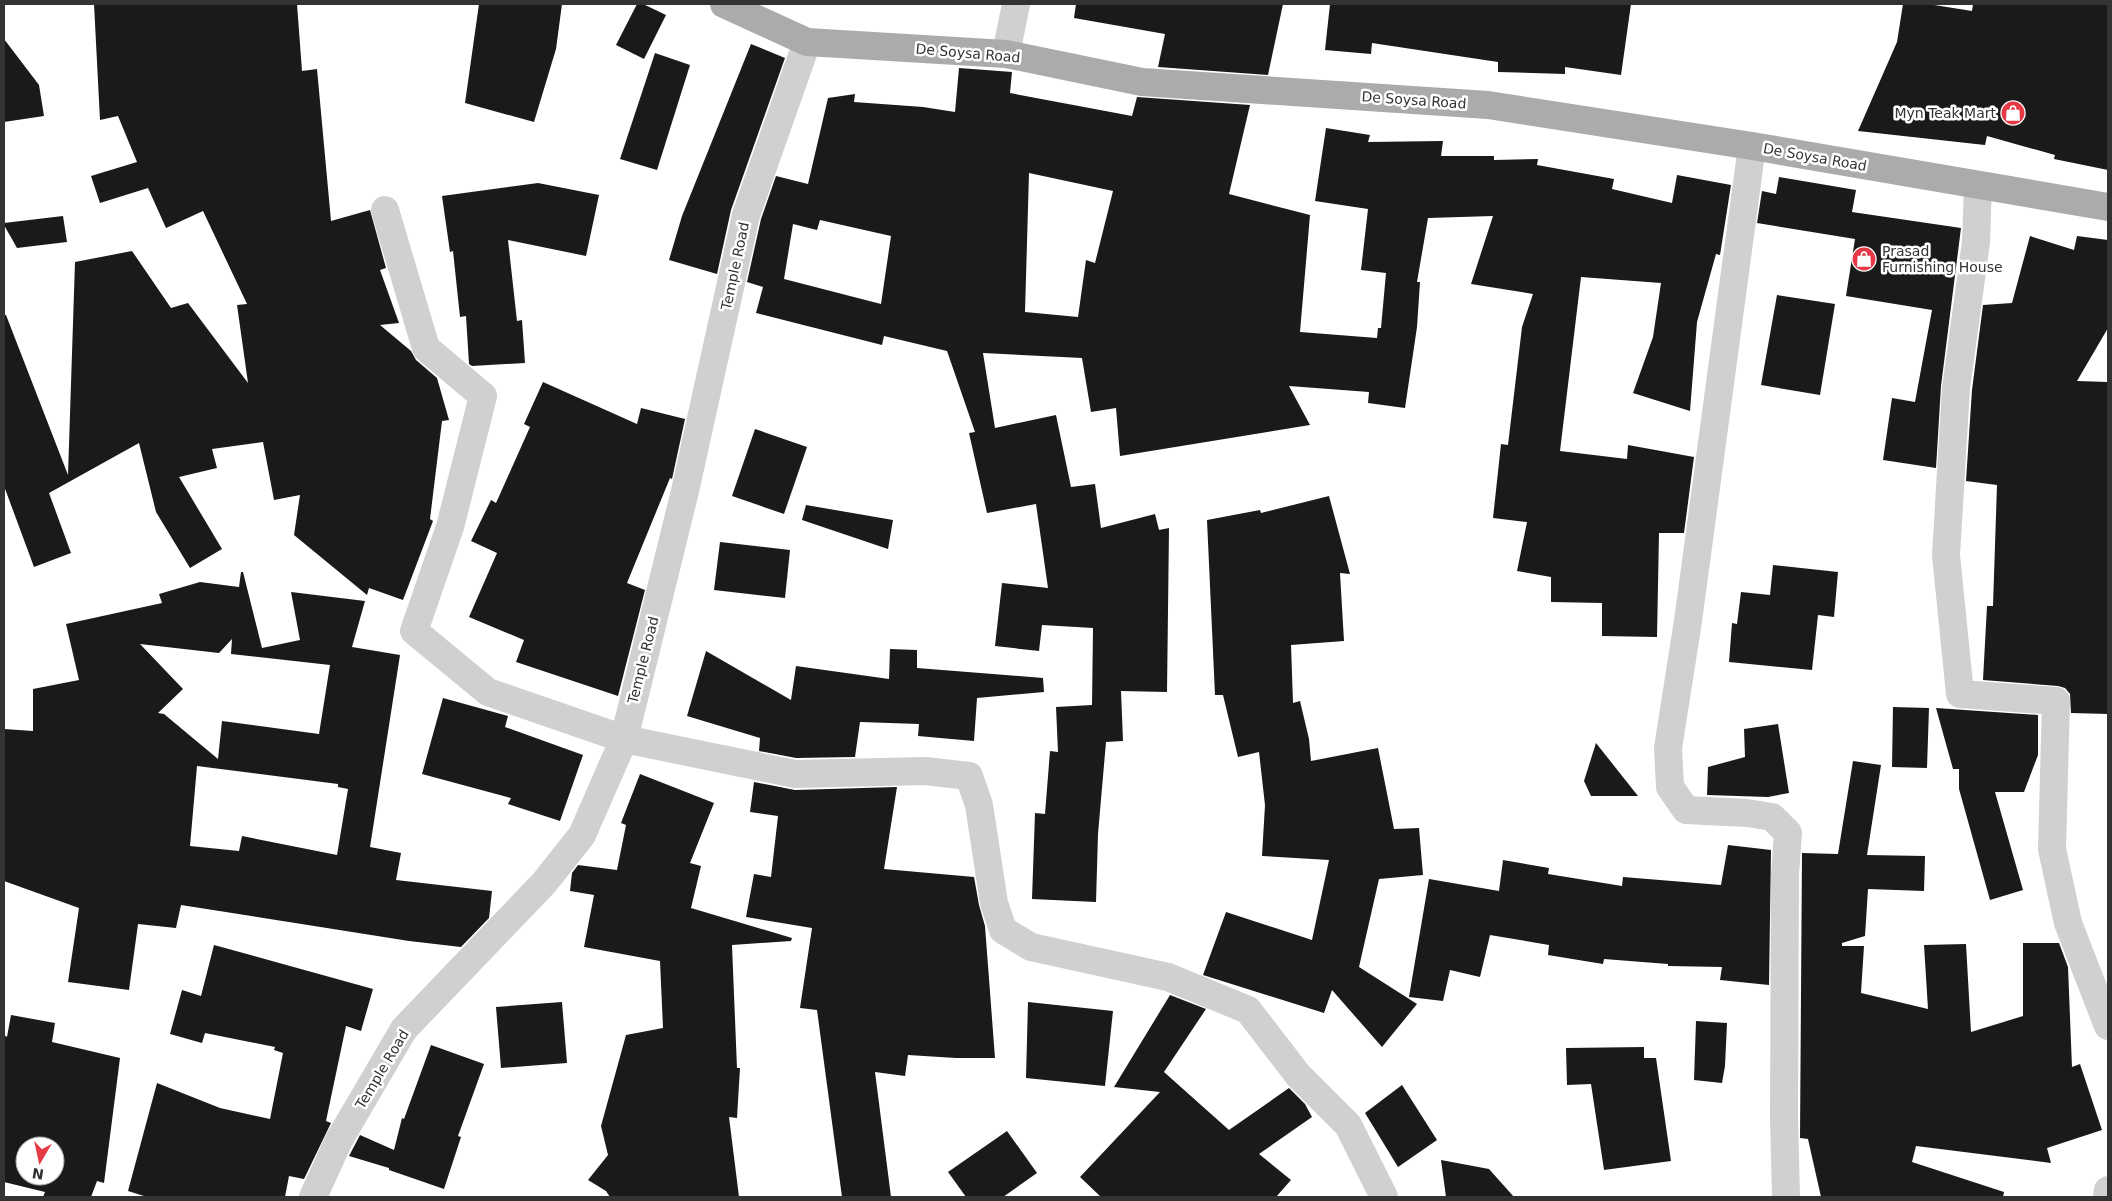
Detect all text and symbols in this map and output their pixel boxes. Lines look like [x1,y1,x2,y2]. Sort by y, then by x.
street label: De Soysa Road [915,40,1021,66]
street label: De Soysa Road [1361,88,1467,112]
shop icon: Myn Teak Mart [2000,100,2026,126]
place label: Myn Teak Mart [1894,105,1997,121]
street label: De Soysa Road [1762,140,1868,174]
street label: Temple Road [718,221,752,312]
place label: Prasad Furnishing House [1882,243,2003,275]
shop icon: Prasad Furnishing House [1851,246,1877,272]
street label: Temple Road [624,615,662,706]
street label: Temple Road [352,1027,412,1112]
north arrow [15,1136,65,1186]
text: N [31,1165,45,1183]

